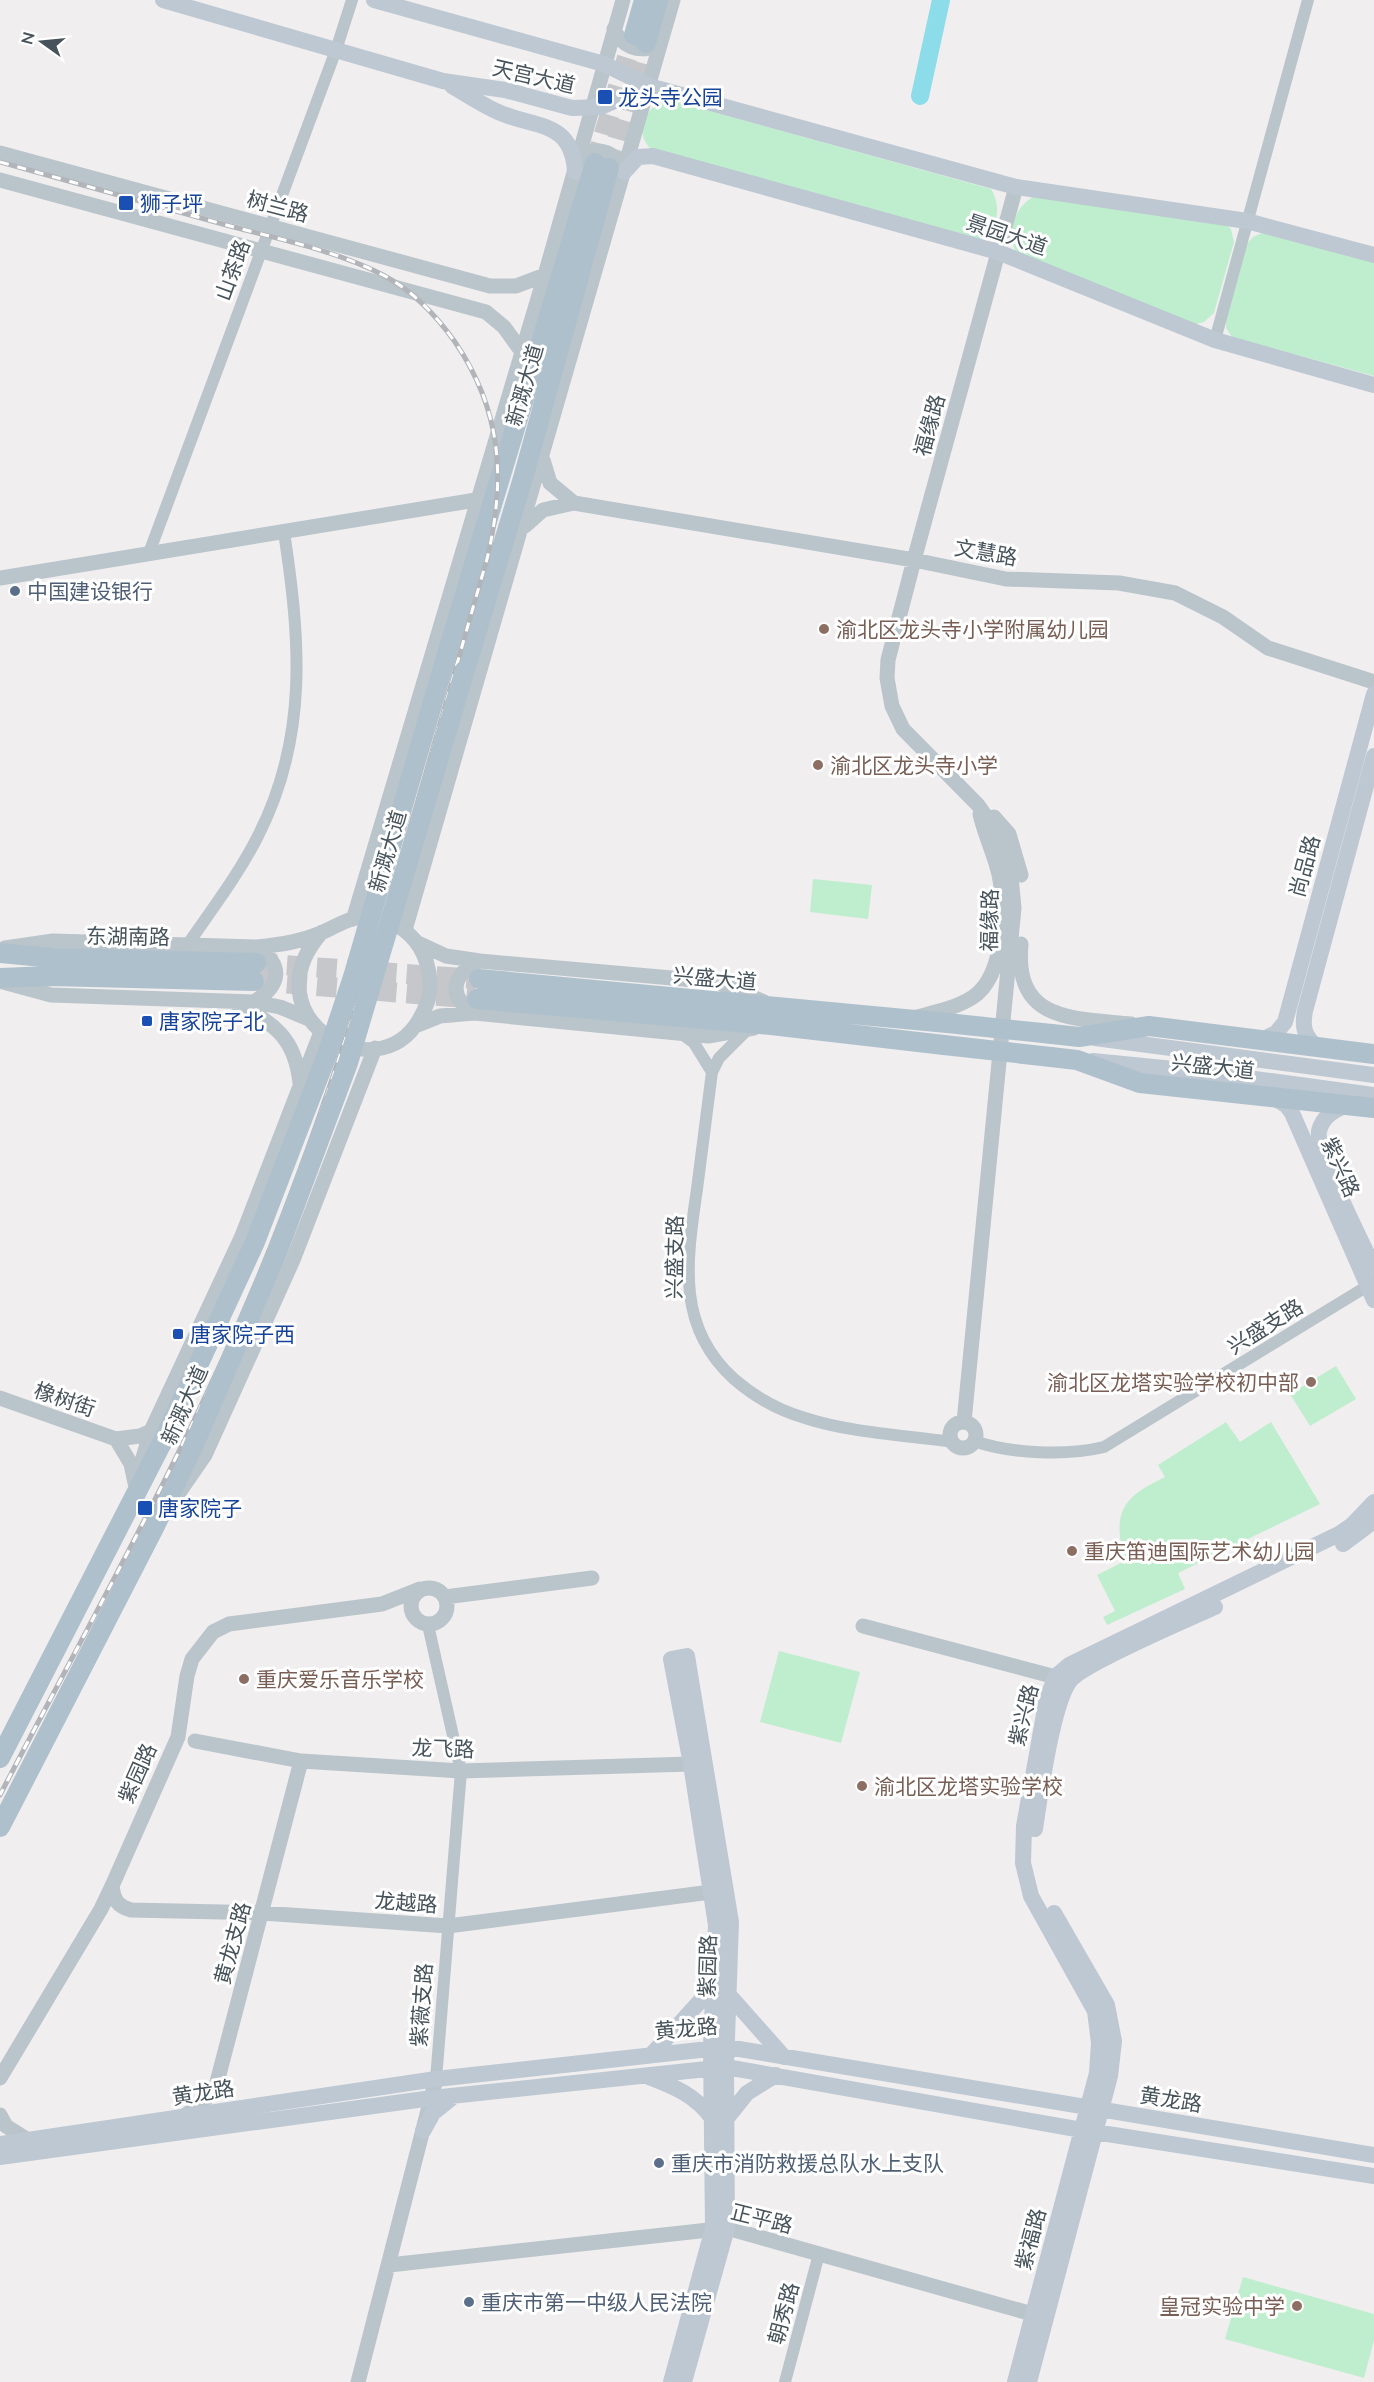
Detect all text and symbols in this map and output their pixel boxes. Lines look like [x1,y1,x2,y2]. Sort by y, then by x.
north arrow [12,12,72,72]
text: N [16,30,39,47]
street label: 天宫大道 [490,54,578,98]
place label: 龙头寺公园 [618,84,723,110]
marker: 龙头寺公园 [596,88,614,106]
street label: 树兰路 [244,185,312,227]
place label: 狮子坪 [140,190,203,216]
marker: 狮子坪 [117,194,135,212]
street label: 景园大道 [963,208,1051,260]
street label: 山茶路 [209,236,255,304]
street label: 新溉大道 [500,341,548,429]
street label: 福缘路 [908,391,950,459]
street label: 文慧路 [953,534,1019,570]
place label: 中国建设银行 [27,578,153,604]
marker: 中国建设银行 [8,584,22,598]
place label: 渝北区龙头寺小学附属幼儿园 [836,616,1109,642]
marker: 渝北区龙头寺小学附属幼儿园 [817,622,831,636]
place label: 渝北区龙头寺小学 [830,752,998,778]
marker: 渝北区龙头寺小学 [811,758,825,772]
street label: 新溉大道 [363,807,411,895]
street label: 尚品路 [1283,832,1325,900]
street label: 福缘路 [975,888,1003,952]
street label: 东湖南路 [86,922,170,950]
street label: 兴盛大道 [672,961,758,995]
place label: 唐家院子北 [159,1008,264,1034]
marker: 唐家院子北 [140,1014,154,1028]
street label: 兴盛大道 [1170,1049,1256,1083]
street label: 紫兴路 [1316,1133,1366,1201]
street label: 兴盛支路 [660,1215,688,1299]
street label: 兴盛支路 [1222,1293,1308,1359]
place label: 唐家院子西 [190,1321,295,1347]
marker: 唐家院子西 [171,1327,185,1341]
street label: 新溉大道 [155,1361,213,1449]
place label: 渝北区龙塔实验学校初中部 [1047,1369,1299,1395]
marker: 渝北区龙塔实验学校初中部 [1304,1375,1318,1389]
street label: 橡树街 [31,1376,99,1422]
place label: 唐家院子 [158,1495,242,1521]
marker: 唐家院子 [136,1499,154,1517]
place label: 重庆笛迪国际艺术幼儿园 [1084,1538,1315,1564]
marker: 重庆笛迪国际艺术幼儿园 [1065,1544,1079,1558]
place label: 重庆爱乐音乐学校 [256,1666,424,1692]
marker: 重庆爱乐音乐学校 [237,1672,251,1686]
street label: 紫兴路 [1003,1681,1043,1749]
street label: 龙飞路 [411,1734,475,1762]
street label: 紫园路 [112,1739,162,1807]
place label: 渝北区龙塔实验学校 [874,1773,1063,1799]
marker: 渝北区龙塔实验学校 [855,1779,869,1793]
street label: 龙越路 [374,1887,438,1917]
street label: 黄龙支路 [209,1899,255,1987]
street label: 紫园路 [693,1934,721,1998]
street label: 紫薇支路 [405,1962,437,2048]
street label: 黄龙路 [653,2012,719,2044]
street label: 黄龙路 [170,2074,236,2110]
street label: 黄龙路 [1138,2081,1204,2117]
place label: 重庆市消防救援总队水上支队 [671,2150,944,2176]
marker: 重庆市消防救援总队水上支队 [652,2156,666,2170]
street label: 正平路 [728,2198,796,2238]
street label: 紫福路 [1009,2205,1051,2273]
street label: 朝秀路 [762,2279,804,2347]
place label: 重庆市第一中级人民法院 [481,2289,712,2315]
place label: 皇冠实验中学 [1159,2293,1285,2319]
marker: 重庆市第一中级人民法院 [462,2295,476,2309]
marker: 皇冠实验中学 [1290,2299,1304,2313]

